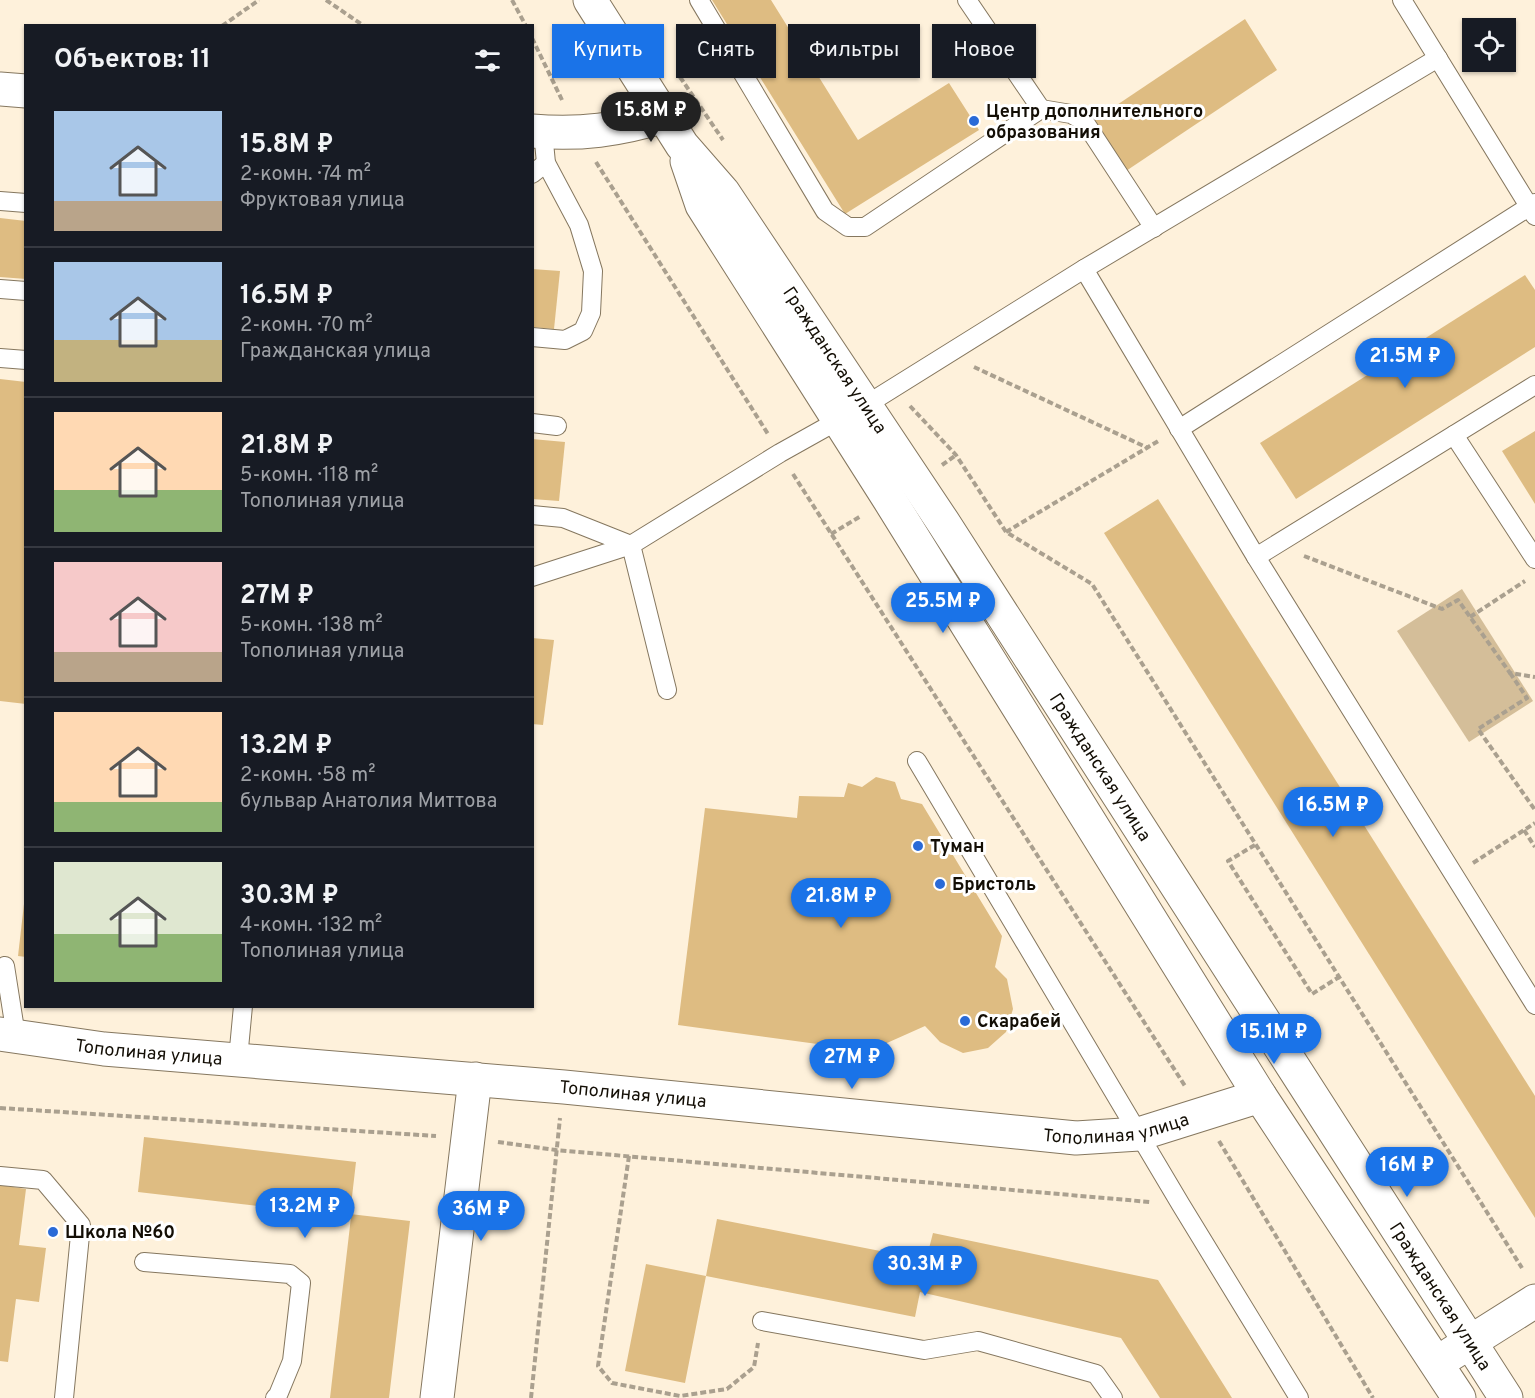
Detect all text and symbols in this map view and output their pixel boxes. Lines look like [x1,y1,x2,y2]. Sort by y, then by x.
map controls [1462,18,1516,72]
button: locate [1462,18,1516,72]
chip: Купить [552,24,664,78]
chip: Снять [676,24,776,78]
chip: Фильтры [788,24,920,78]
chip: Новое [932,24,1036,78]
text: Объектов: 11 [54,44,211,77]
icon: filters [471,44,504,77]
pin: 15.8M ₽ [596,92,706,143]
text: 15.8M ₽ [615,98,687,124]
place label: Центр дополнительного образования [986,101,1203,145]
marker: Центр дополнительного образования [967,114,981,128]
text: 15.8M ₽ [240,129,334,162]
icon: home [102,135,174,207]
text: 2-комн. · 74 m² [240,162,371,188]
text: Фруктовая улица [240,188,405,214]
text: 16.5M ₽ [240,280,333,313]
street label: Гражданская улица [777,283,891,439]
icon: home [102,286,174,358]
text: 2-комн. · 70 m² [240,313,373,339]
pin: 21.5M ₽ [1350,338,1460,389]
text: Гражданская улица [240,339,431,365]
text: 21.5M ₽ [1369,344,1441,370]
text: 21.8M ₽ [240,430,334,463]
icon: home [102,436,174,508]
text: 5-комн. · 118 m² [240,463,378,489]
text: Тополиная улица [240,489,404,515]
text: 27M ₽ [240,580,314,613]
pin: 25.5M ₽ [888,583,998,634]
icon: home [102,586,174,658]
text: 25.5M ₽ [905,589,981,615]
text: 5-комн. · 138 m² [240,613,383,639]
text: Тополиная улица [240,639,404,665]
street label: Гражданская улица [1043,689,1155,846]
text: 13.2M ₽ [240,730,332,763]
icon: home [102,736,174,808]
text: 2-комн. · 58 m² [240,763,375,789]
pin: 16.5M ₽ [1278,787,1388,838]
text: бульвар Анатолия Миттова [240,789,497,815]
text: 16.5M ₽ [1297,793,1369,819]
place label: Туман [930,836,984,859]
marker: Туман [911,839,925,853]
place label: Бристоль [952,874,1036,897]
marker: Бристоль [933,877,947,891]
pin: 21.8M ₽ [786,878,896,929]
text: 30.3M ₽ [240,880,339,913]
text: 21.8M ₽ [805,884,877,910]
icon: home [102,886,174,958]
text: 4-комн. · 132 m² [240,913,382,939]
text: Тополиная улица [240,939,404,965]
place label: Скарабей [977,1011,1061,1034]
marker: Скарабей [958,1014,972,1028]
pin: 15.1M ₽ [1219,1014,1329,1065]
text: 15.1M ₽ [1240,1020,1308,1046]
street label: Тополиная улица [73,1035,223,1072]
pin: 27M ₽ [810,1039,894,1090]
text: 27M ₽ [823,1045,881,1071]
street label: Тополиная улица [558,1077,708,1114]
street label: Тополиная улица [1042,1109,1192,1151]
pin: 16M ₽ [1365,1147,1449,1198]
text: 16M ₽ [1380,1153,1434,1179]
pin: 13.2M ₽ [250,1188,360,1239]
pin: 36M ₽ [439,1191,523,1242]
text: 13.2M ₽ [270,1194,340,1220]
text: 36M ₽ [452,1197,510,1223]
street label: Гражданская улица [1383,1219,1495,1375]
place label: Школа №60 [65,1222,175,1245]
marker: Школа №60 [46,1225,60,1239]
pin: 30.3M ₽ [870,1246,980,1297]
text: 30.3M ₽ [887,1252,963,1278]

